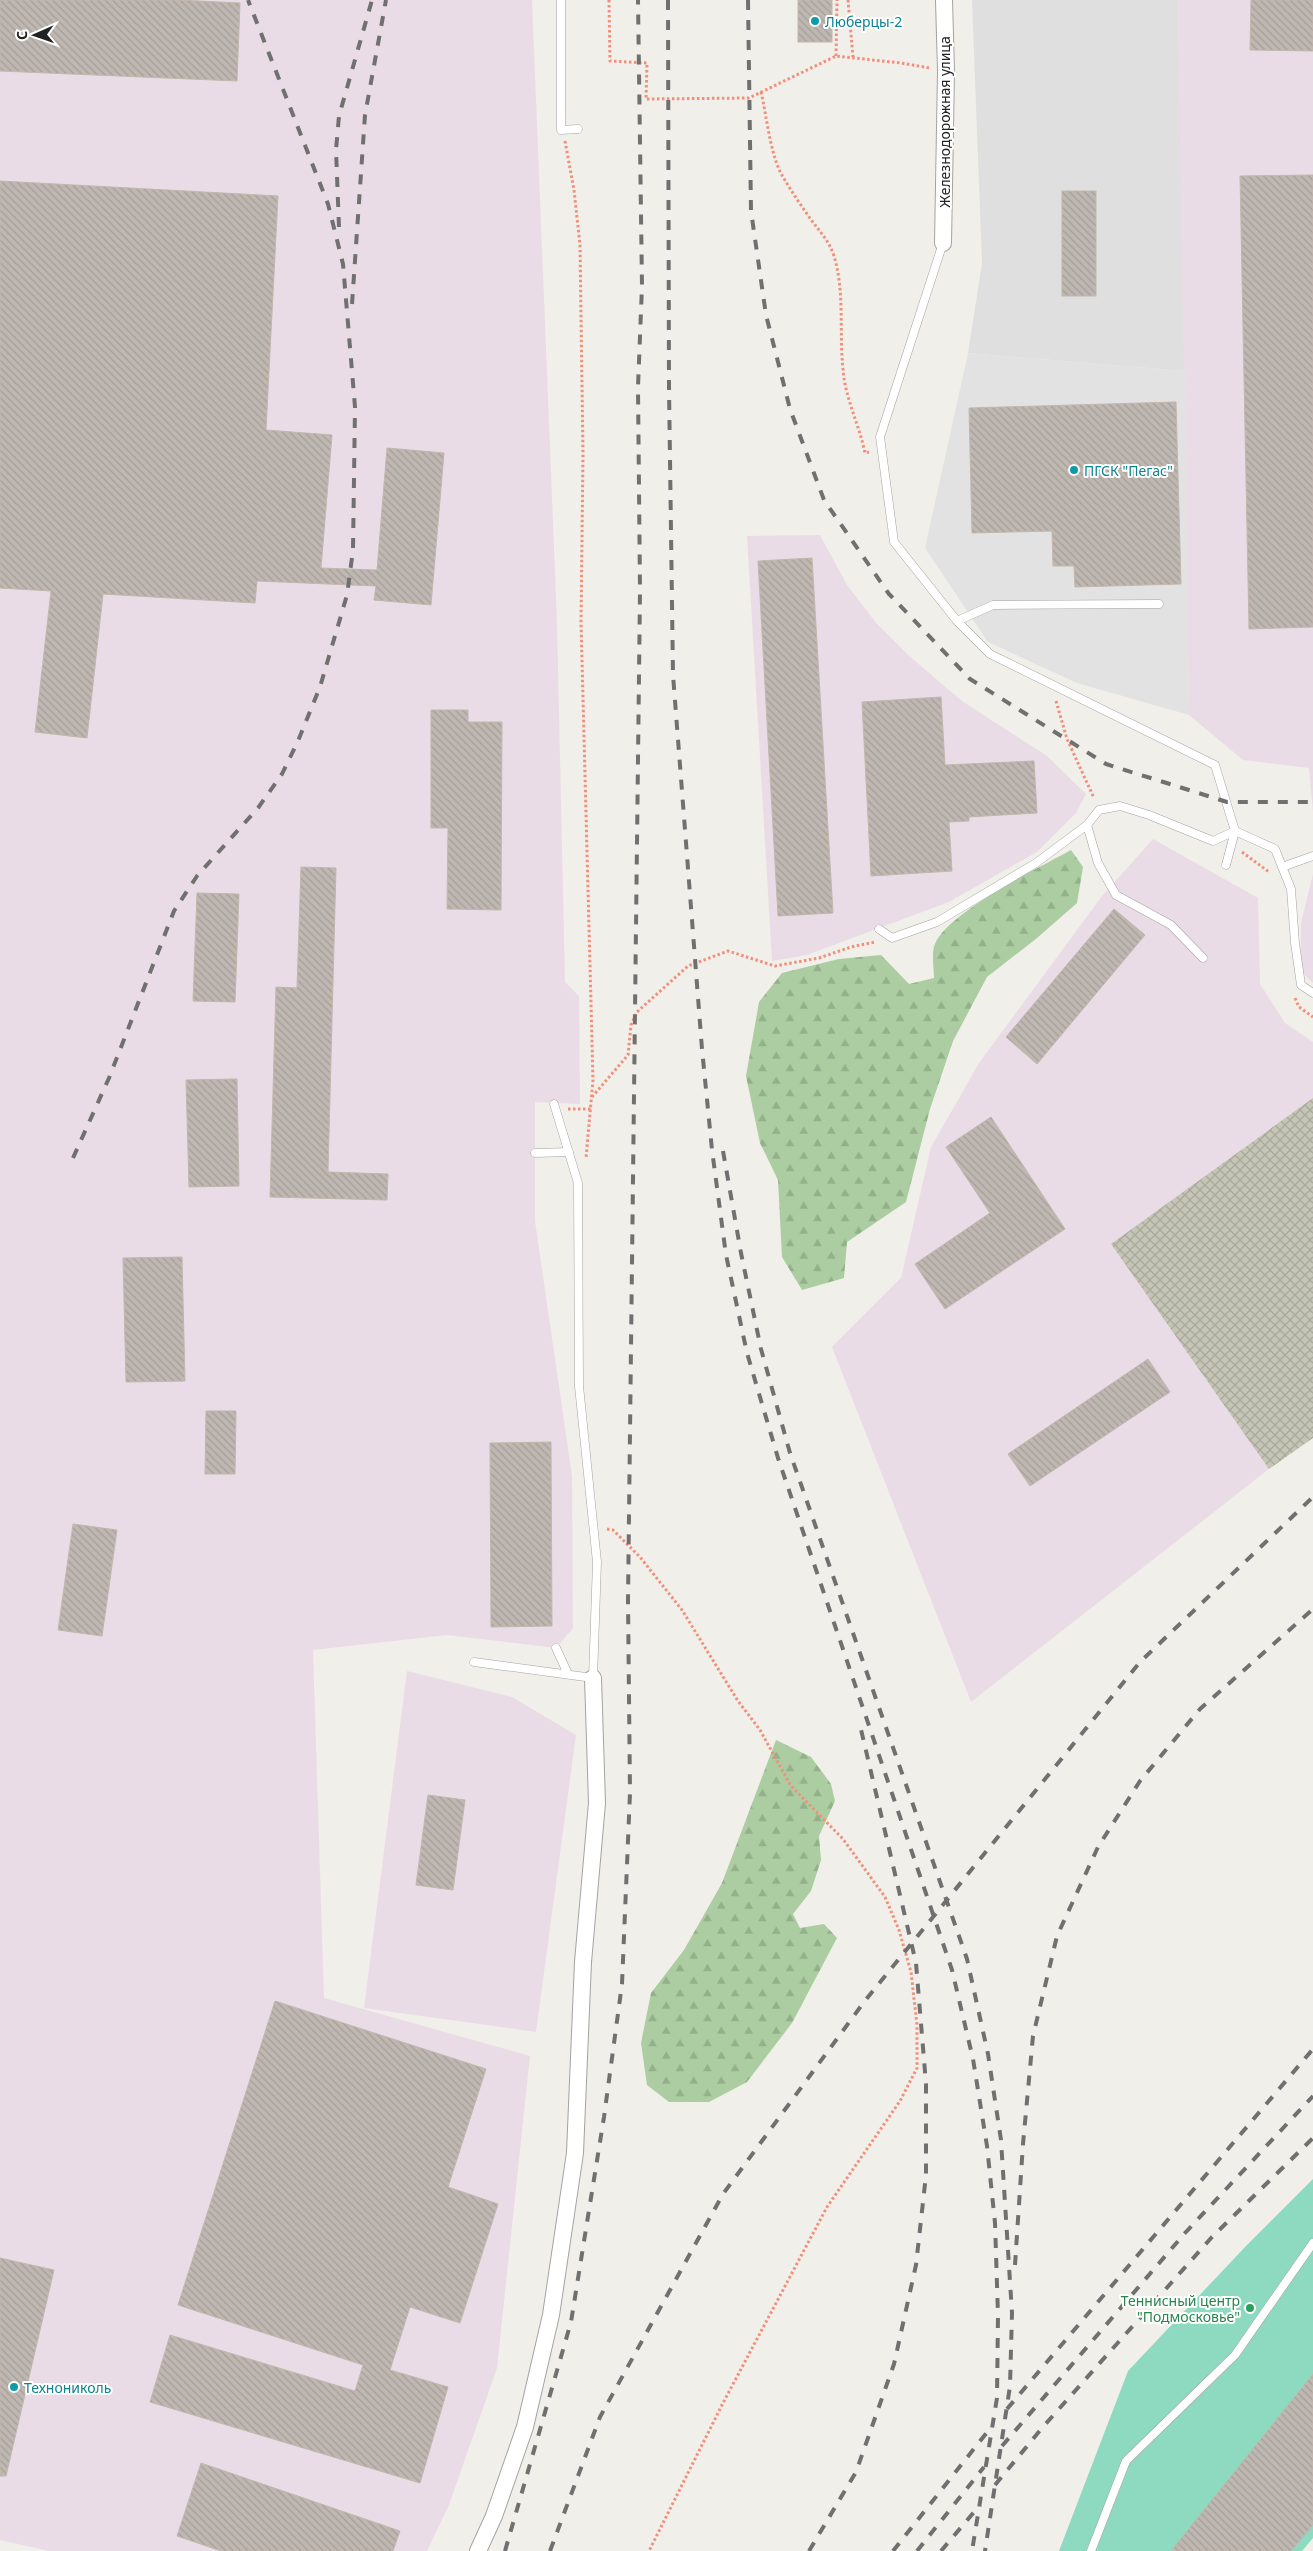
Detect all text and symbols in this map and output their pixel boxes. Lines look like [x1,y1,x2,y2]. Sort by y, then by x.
north arrow [10,10,60,60]
place label: Люберцы-2 [825,12,902,31]
marker: Люберцы-2 [809,15,821,27]
text: С [12,31,31,40]
street label: Железнодорожная улица [935,36,954,208]
place label: ПГСК "Пегас" [1084,461,1173,480]
marker: ПГСК "Пегас" [1068,464,1080,476]
place label: Теннисный центр "Подмосковье" [1121,2291,1240,2326]
marker: Теннисный центр "Подмосковье" [1244,2302,1256,2314]
place label: Технониколь [24,2378,111,2397]
marker: Технониколь [8,2381,20,2393]

